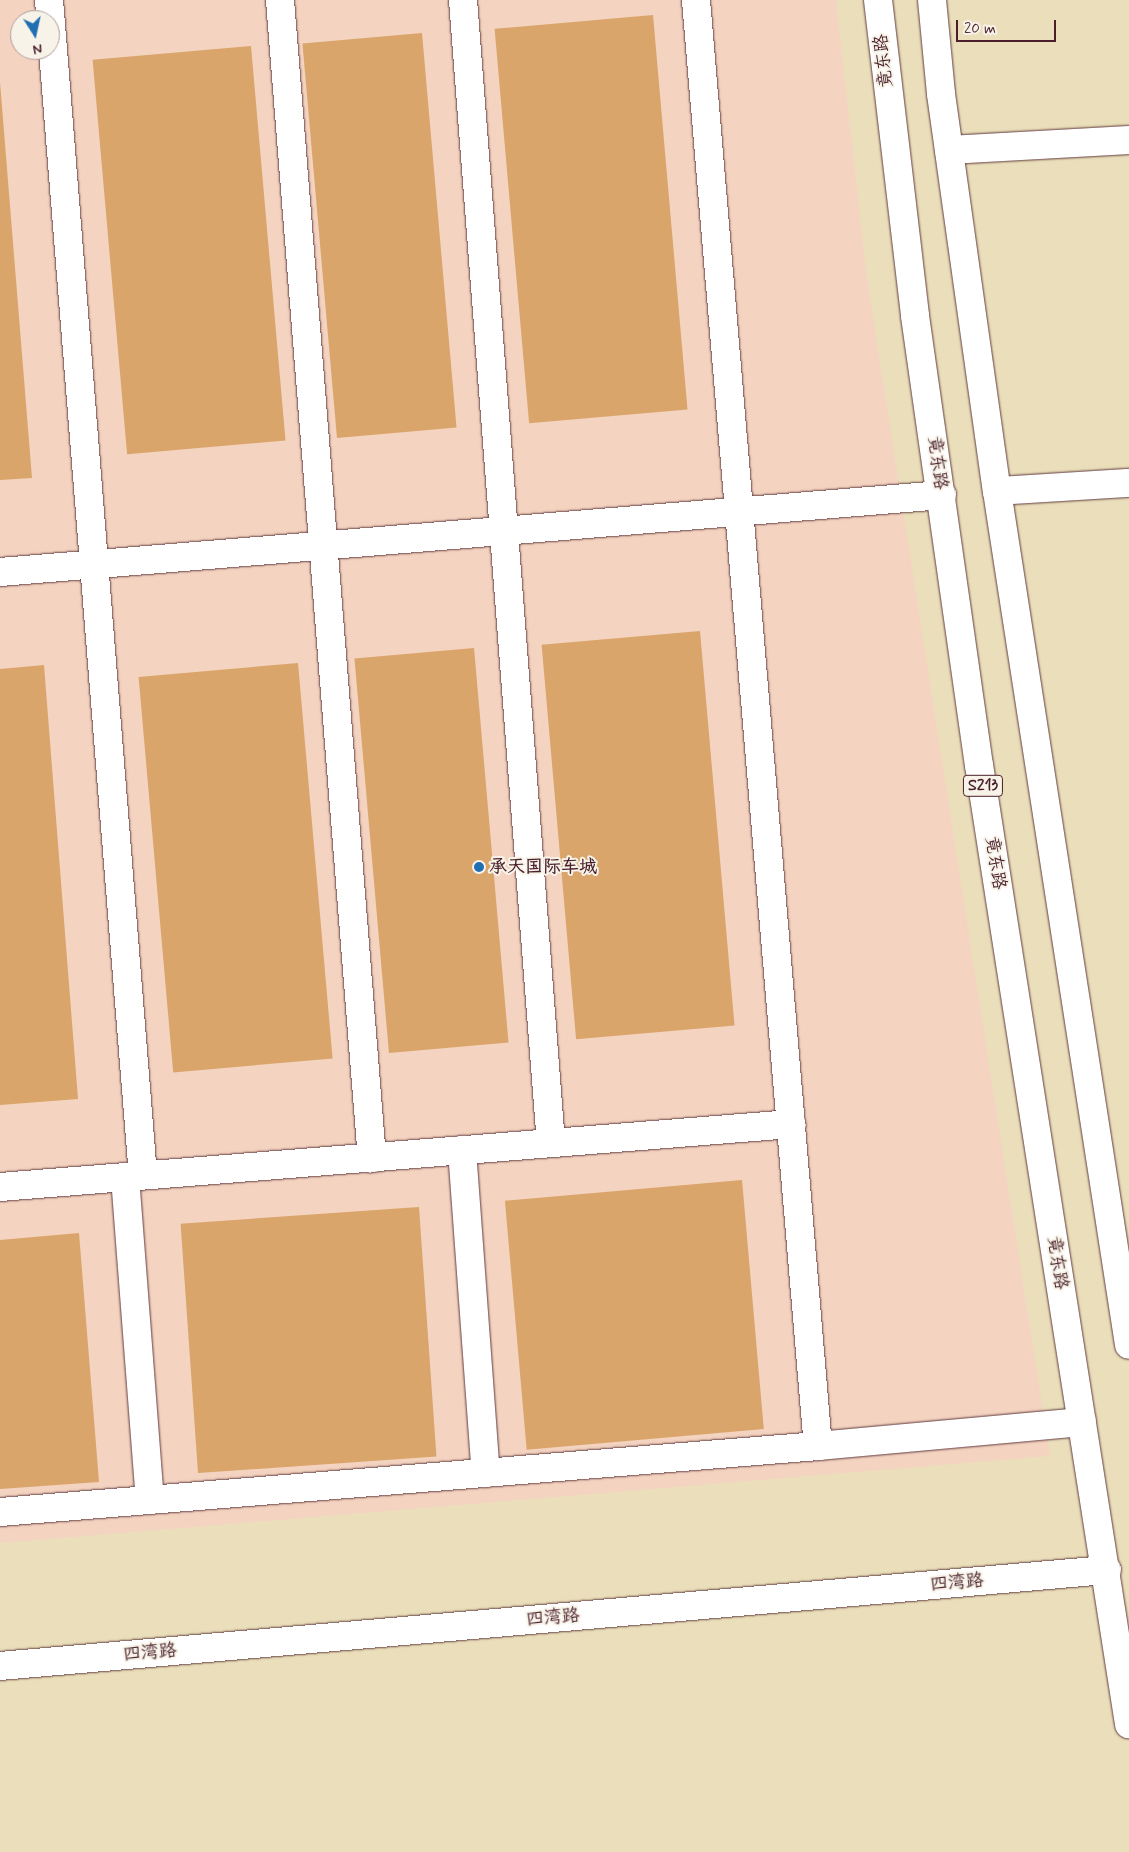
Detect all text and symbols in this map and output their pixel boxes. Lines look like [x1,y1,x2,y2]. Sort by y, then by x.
north arrow [10,10,60,60]
scale bar [959,10,1059,42]
text: 20 m [964,19,996,39]
street label: 竟东路 [870,33,898,89]
text: N [31,39,44,58]
street label: 竟东路 [923,435,951,491]
road number: S213 [962,772,1004,799]
street label: 竟东路 [980,835,1010,891]
place label: 承天国际车城 [489,856,597,878]
marker: 承天国际车城 [473,861,485,873]
street label: 竟东路 [1042,1235,1072,1291]
street label: 四湾路 [929,1570,985,1596]
street label: 四湾路 [525,1605,581,1631]
street label: 四湾路 [122,1640,178,1666]

